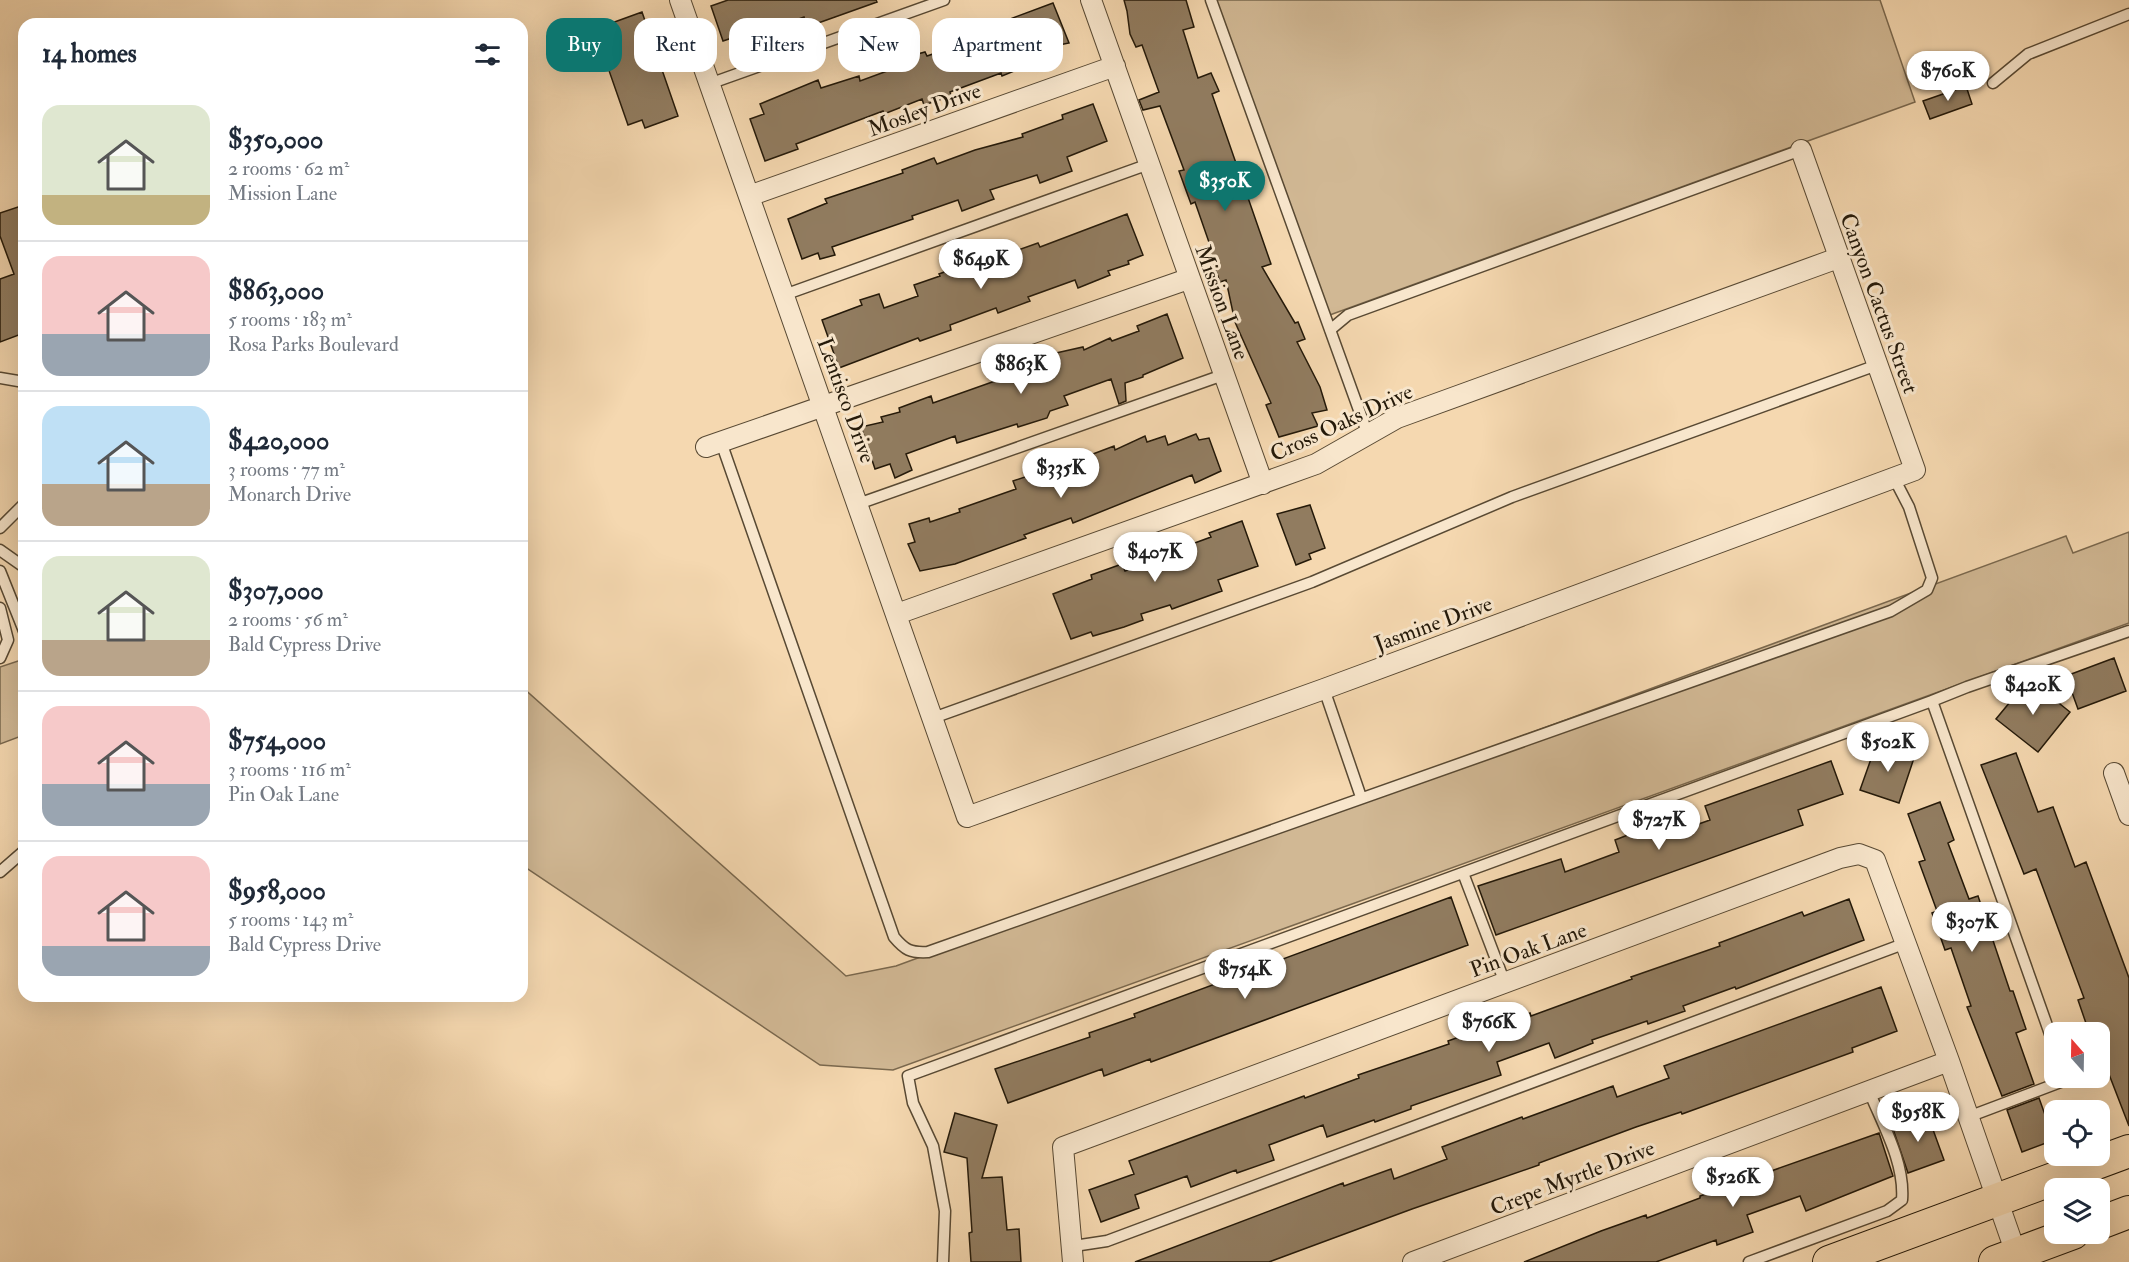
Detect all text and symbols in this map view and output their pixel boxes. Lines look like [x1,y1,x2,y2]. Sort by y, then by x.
chip: Buy [546,18,622,72]
chip: Rent [634,18,717,72]
chip: Filters [729,18,826,72]
chip: New [838,18,920,72]
chip: Apartment [932,18,1063,72]
text: 14 homes [42,38,137,70]
icon: filters [471,38,504,71]
pin: $760K [1906,51,1990,102]
text: $760K [1921,58,1975,83]
street label: Mosley Drive [864,77,985,143]
text: $350,000 [228,124,323,156]
icon: home [90,129,162,201]
text: 2 rooms · 62 m² [228,156,349,181]
pin: $350K [1183,161,1267,212]
text: $350K [1199,168,1251,193]
text: Mission Lane [228,181,337,206]
street label: Canyon Cactus Street [1833,209,1925,397]
pin: $649K [939,239,1023,290]
street label: Mission Lane [1188,241,1256,364]
text: $649K [953,246,1009,271]
text: $863,000 [228,275,324,307]
icon: home [90,280,162,352]
text: 5 rooms · 183 m² [228,307,352,332]
text: Rosa Parks Boulevard [228,332,399,357]
street label: Lentisco Drive [810,334,882,467]
pin: $863K [979,344,1063,395]
text: $863K [995,351,1047,376]
street label: Cross Oaks Drive [1266,378,1417,468]
text: $420,000 [228,425,329,457]
icon: home [90,430,162,502]
pin: $335K [1019,448,1103,499]
text: $335K [1036,455,1086,480]
text: 3 rooms · 77 m² [228,457,345,482]
text: Monarch Drive [228,482,351,507]
pin: $407K [1113,532,1197,583]
text: $407K [1127,539,1183,564]
text: $307,000 [228,575,324,607]
icon: home [90,580,162,652]
street label: Jasmine Drive [1370,590,1496,659]
text: 2 rooms · 56 m² [228,607,348,632]
text: Bald Cypress Drive [228,632,381,657]
pin: $420K [1991,665,2075,716]
text: $420K [2005,672,2061,697]
pin: $502K [1846,722,1930,773]
text: $754,000 [228,725,326,757]
text: $502K [1861,729,1915,754]
icon: home [90,730,162,802]
text: 3 rooms · 116 m² [228,757,351,782]
text: Pin Oak Lane [228,782,339,807]
pin: $727K [1617,800,1701,851]
text: $727K [1632,807,1686,832]
text: $958,000 [228,875,326,907]
icon: home [90,880,162,952]
pin: $307K [1930,902,2014,953]
text: 5 rooms · 143 m² [228,907,353,932]
text: $307K [1946,909,1998,934]
street label: Pin Oak Lane [1466,916,1591,984]
text: Bald Cypress Drive [228,932,381,957]
pin: $754K [1203,949,1287,1000]
text: $754K [1218,956,1272,981]
pin: $766K [1447,1002,1531,1053]
text: $766K [1462,1009,1516,1034]
north arrow [2044,1022,2110,1088]
map controls [2044,1022,2110,1244]
pin: $958K [1876,1092,1960,1143]
text: $958K [1891,1099,1945,1124]
button: locate [2044,1100,2110,1166]
street label: Crepe Myrtle Drive [1486,1134,1659,1223]
pin: $526K [1691,1157,1775,1208]
text: $526K [1706,1164,1760,1189]
button: layers [2044,1178,2110,1244]

